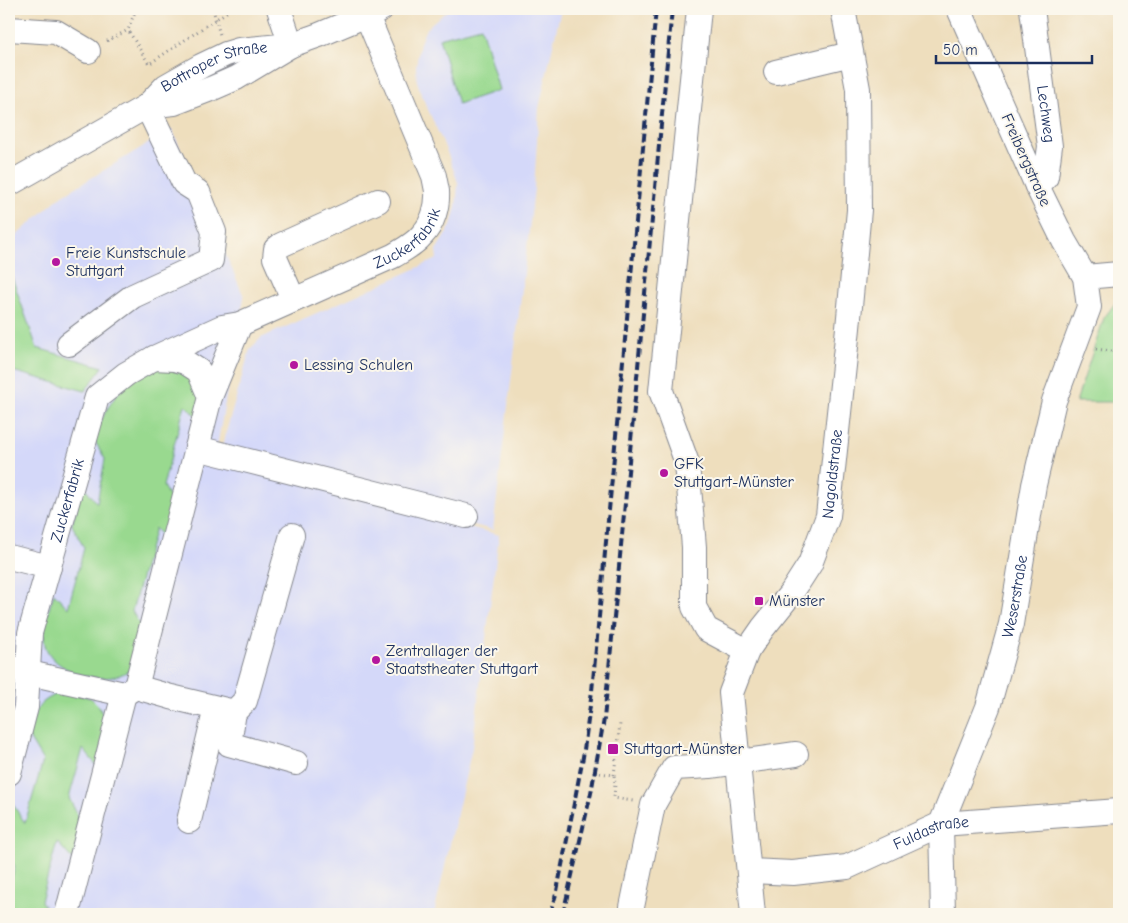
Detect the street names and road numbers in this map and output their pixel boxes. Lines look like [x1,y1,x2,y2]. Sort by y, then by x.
street label: Bottroper Straße [158,38,268,96]
street label: Lechweg [1033,84,1059,144]
street label: Freibergstraße [997,111,1055,209]
street label: Zuckerfabrik [371,206,444,272]
street label: Nagoldstraße [819,428,846,520]
street label: Zuckerfabrik [47,457,88,544]
street label: Weserstraße [999,554,1031,640]
street label: Fuldastraße [890,813,970,854]

